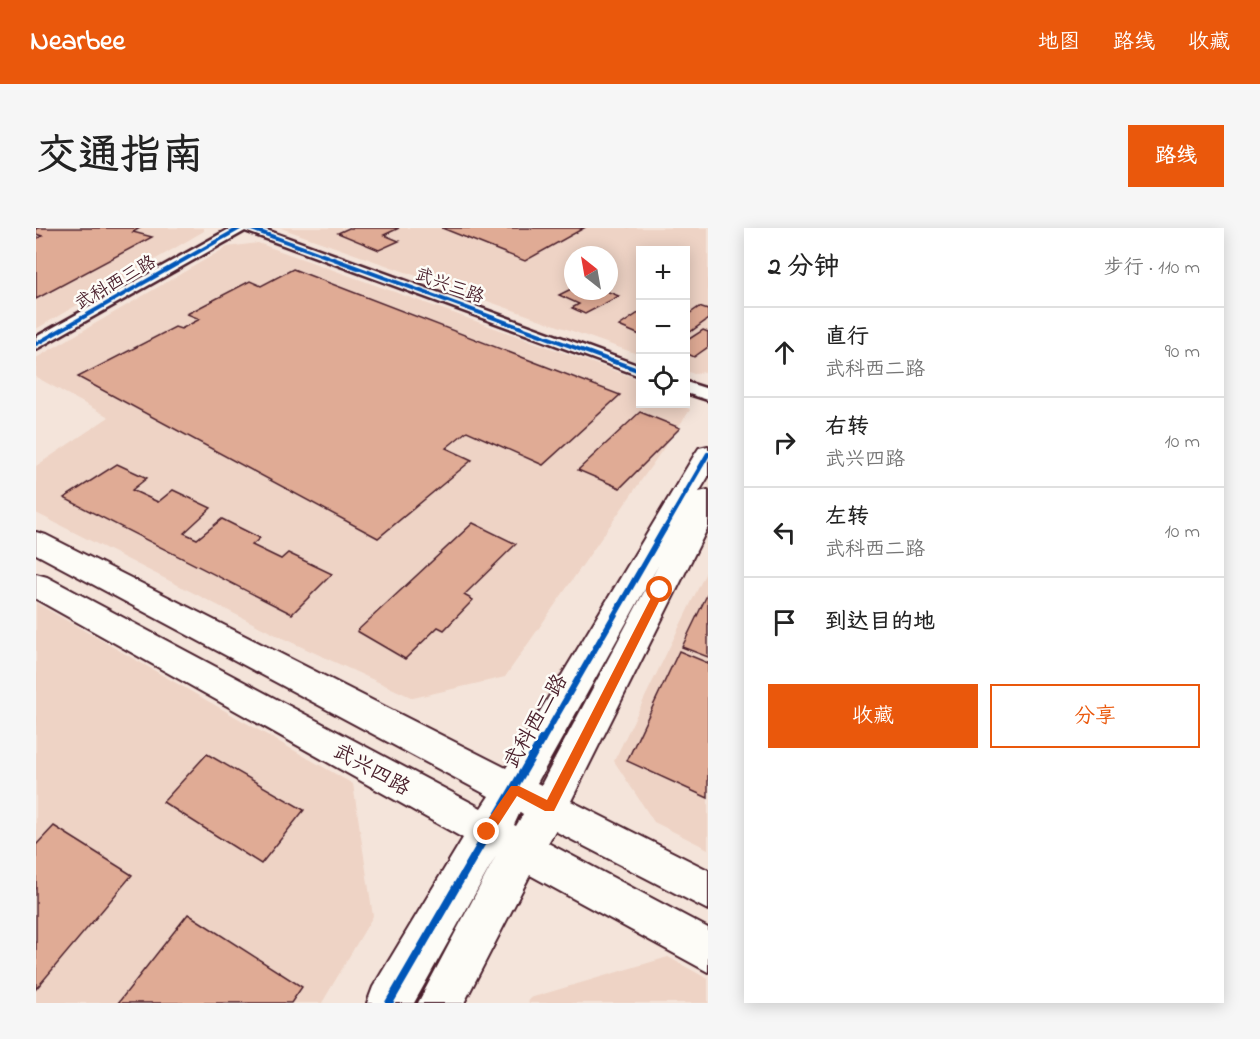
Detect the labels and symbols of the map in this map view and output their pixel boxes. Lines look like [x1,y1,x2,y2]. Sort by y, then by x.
north arrow [564,246,618,300]
street label: 武科西三路 [71,250,161,317]
street label: 武兴三路 [411,262,488,311]
route start [646,576,672,602]
street label: 武科西二路 [497,669,576,775]
street label: 武兴四路 [327,737,415,804]
route end [473,818,499,844]

